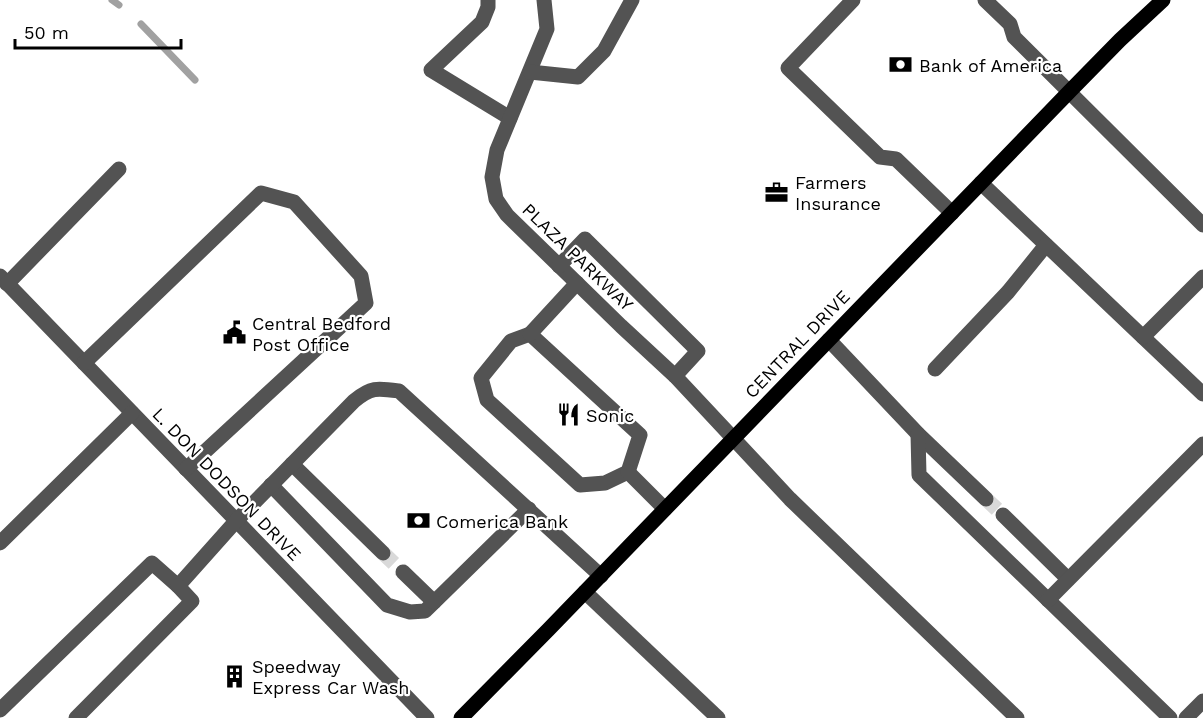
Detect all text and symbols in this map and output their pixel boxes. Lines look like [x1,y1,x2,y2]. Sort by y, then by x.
scale bar [15,12,182,50]
text: 50 m [24,22,69,43]
bank icon: Bank of America [888,52,914,78]
place label: Bank of America [919,55,1062,76]
place label: Farmers Insurance [795,172,881,214]
office icon: Farmers Insurance [764,179,790,205]
street label: PLAZA PARKWAY [518,199,638,316]
street label: CENTRAL DRIVE [740,286,854,402]
place label: Central Bedford Post Office [252,313,391,355]
public building icon: Central Bedford Post Office [221,320,247,346]
restaurant icon: Sonic [555,402,581,428]
street label: L. DON DODSON DRIVE [148,403,306,565]
place label: Sonic [586,405,634,426]
bank icon: Comerica Bank [405,508,431,534]
place label: Comerica Bank [436,511,568,532]
place label: Speedway Express Car Wash [252,656,409,698]
building icon: Speedway Express Car Wash [221,663,247,689]

